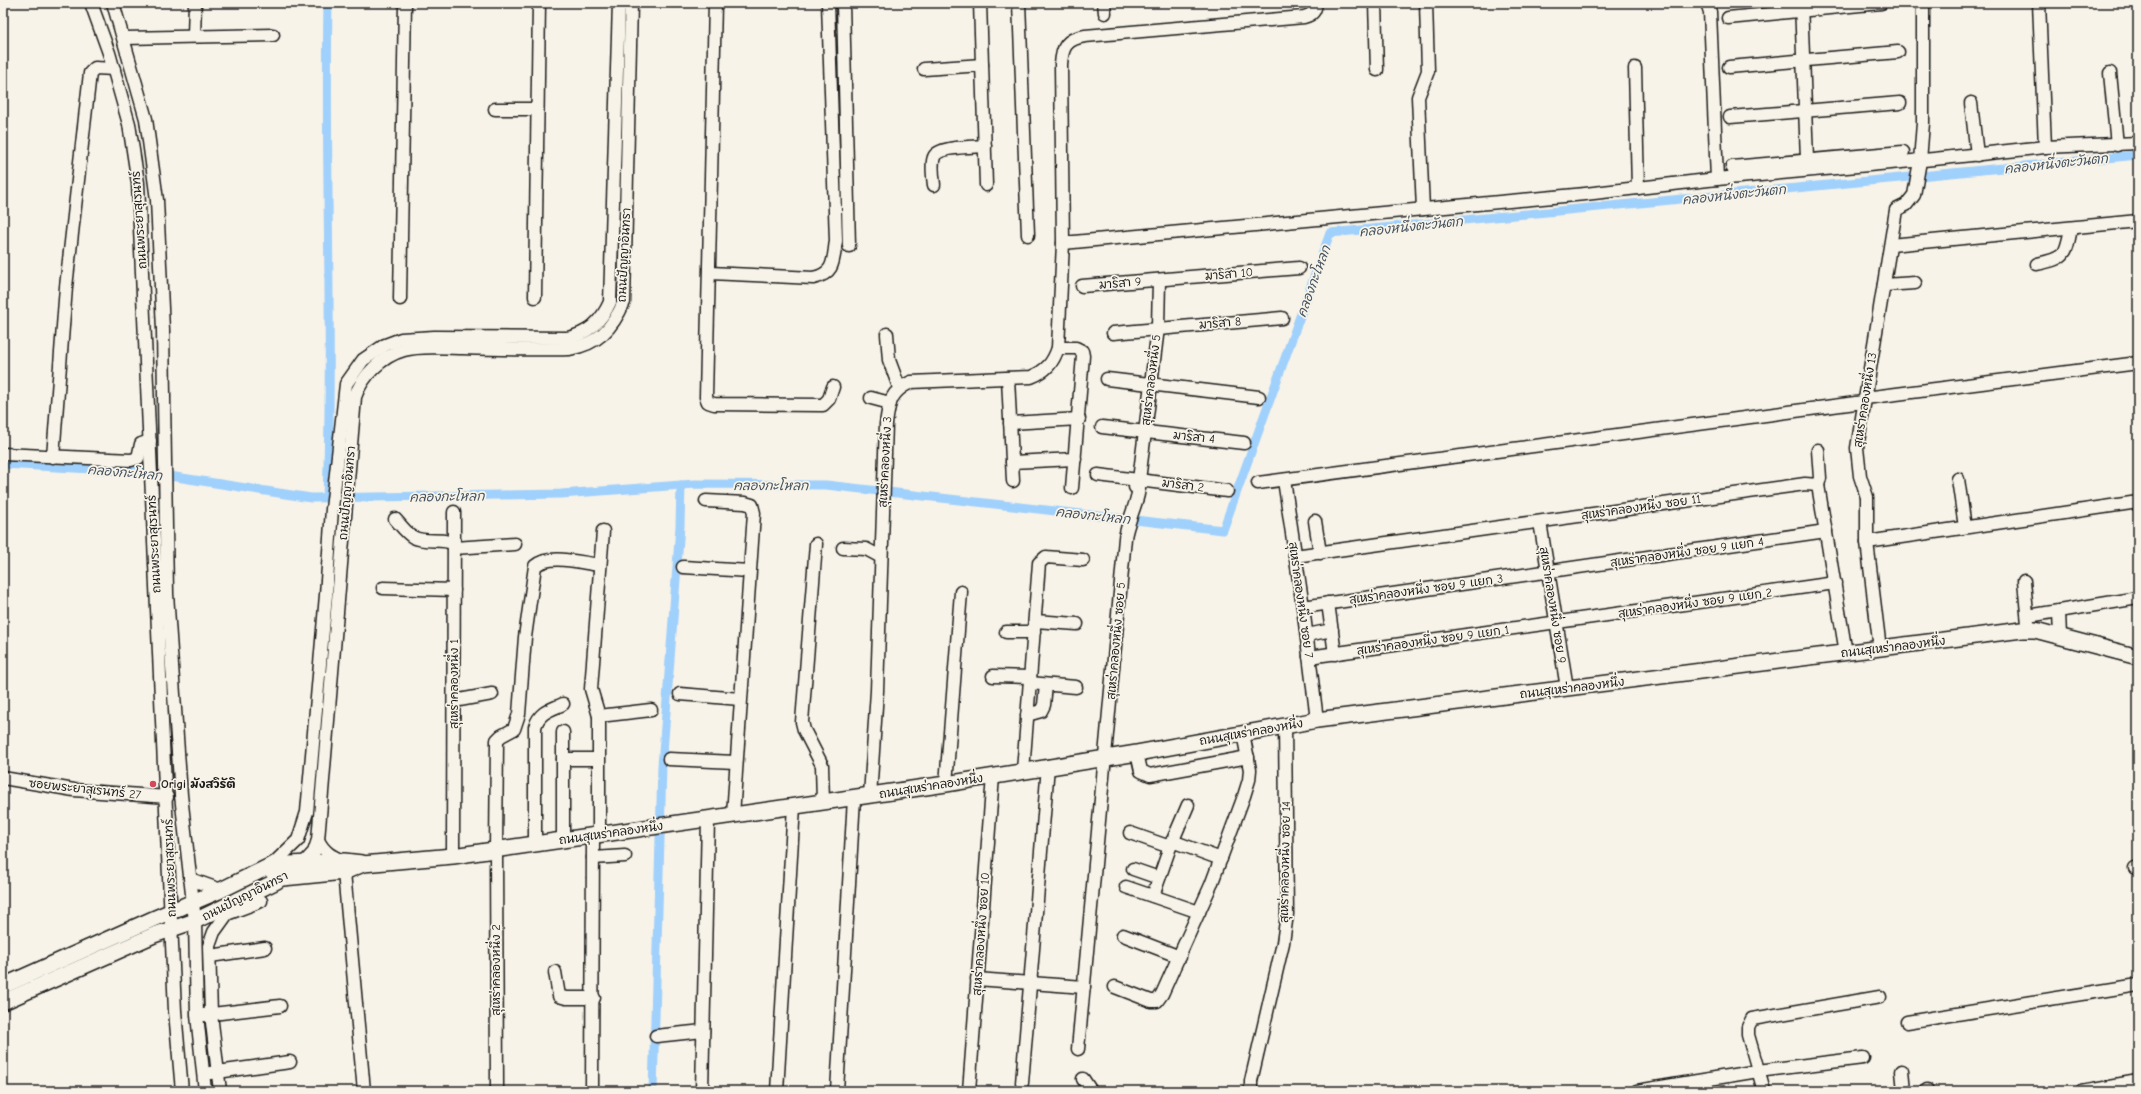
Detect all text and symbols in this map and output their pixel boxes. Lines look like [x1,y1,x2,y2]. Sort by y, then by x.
water label: คลองหนึ่งตะวันตก [2003,146,2109,176]
street label: ถนนพระยาสุเรนทร์ [128,170,151,270]
water label: คลองหนึ่งตะวันตก [1681,177,1787,207]
street label: ถนนปัญญาอินทรา [615,207,633,303]
water label: คลองหนึ่งตะวันตก [1358,209,1464,239]
water label: คลองกะโหลก [1293,242,1334,319]
street label: มาริสา 10 [1204,265,1254,283]
street label: มาริสา 9 [1098,274,1142,292]
street label: มาริสา 8 [1198,314,1242,332]
street label: สุเหร่าคลองหนึ่ง 5 [1135,333,1166,427]
street label: สุเหร่าคลองหนึ่ง 13 [1847,351,1881,449]
street label: สุเหร่าคลองหนึ่ง 3 [872,416,896,508]
street label: มาริสา 4 [1172,428,1216,446]
street label: ถนนปัญญาอินทรา [336,445,358,541]
water label: คลองกะโหลก [87,461,164,483]
street label: มาริสา 2 [1161,475,1205,495]
water label: คลองกะโหลก [734,477,809,493]
water label: คลองกะโหลก [409,487,485,505]
street label: สุเหร่าคลองหนึ่ง ซอย 11 [1580,488,1702,524]
street label: ถนนพระยาสุเรนทร์ [143,494,166,594]
water label: คลองกะโหลก [1055,503,1132,527]
street label: สุเหร่าคลองหนึ่ง ซอย 9 แยก 4 [1609,531,1765,572]
street label: สุเหร่าคลองหนึ่ง ซอย 7 [1284,541,1320,660]
street label: สุเหร่าคลองหนึ่ง ซอย 9 [1535,545,1573,665]
street label: สุเหร่าคลองหนึ่ง ซอย 9 แยก 3 [1348,568,1504,609]
street label: สุเหร่าคลองหนึ่ง ซอย 5 [1100,581,1130,701]
street label: สุเหร่าคลองหนึ่ง ซอย 9 แยก 2 [1617,582,1773,623]
street label: สุเหร่าคลองหนึ่ง ซอย 9 แยก 1 [1355,619,1511,660]
street label: ถนนสุเหร่าคลองหนึ่ง [1840,630,1946,662]
street label: สุเหร่าคลองหนึ่ง 1 [443,639,463,729]
street label: ถนนสุเหร่าคลองหนึ่ง [1519,671,1625,703]
street label: ถนนสุเหร่าคลองหนึ่ง [1197,713,1304,750]
street label: ถนนสุเหร่าคลองหนึ่ง [877,767,984,803]
street label: ซอยพระยาสุเรนทร์ 27 [28,775,142,804]
place label: Origi มังสวิรัติ [161,777,235,791]
marker: Origi มังสวิรัติ [148,779,158,789]
street label: สุเหร่าคลองหนึ่ง ซอย 14 [1273,801,1295,923]
street label: ถนนสุเหร่าคลองหนึ่ง [558,815,664,849]
street label: ถนนพระยาสุเรนทร์ [160,818,181,917]
street label: ถนนปัญญาอินทรา [200,868,290,924]
street label: สุเหร่าคลองหนึ่ง ซอย 10 [966,872,994,996]
street label: สุเหร่าคลองหนึ่ง 2 [485,924,505,1016]

